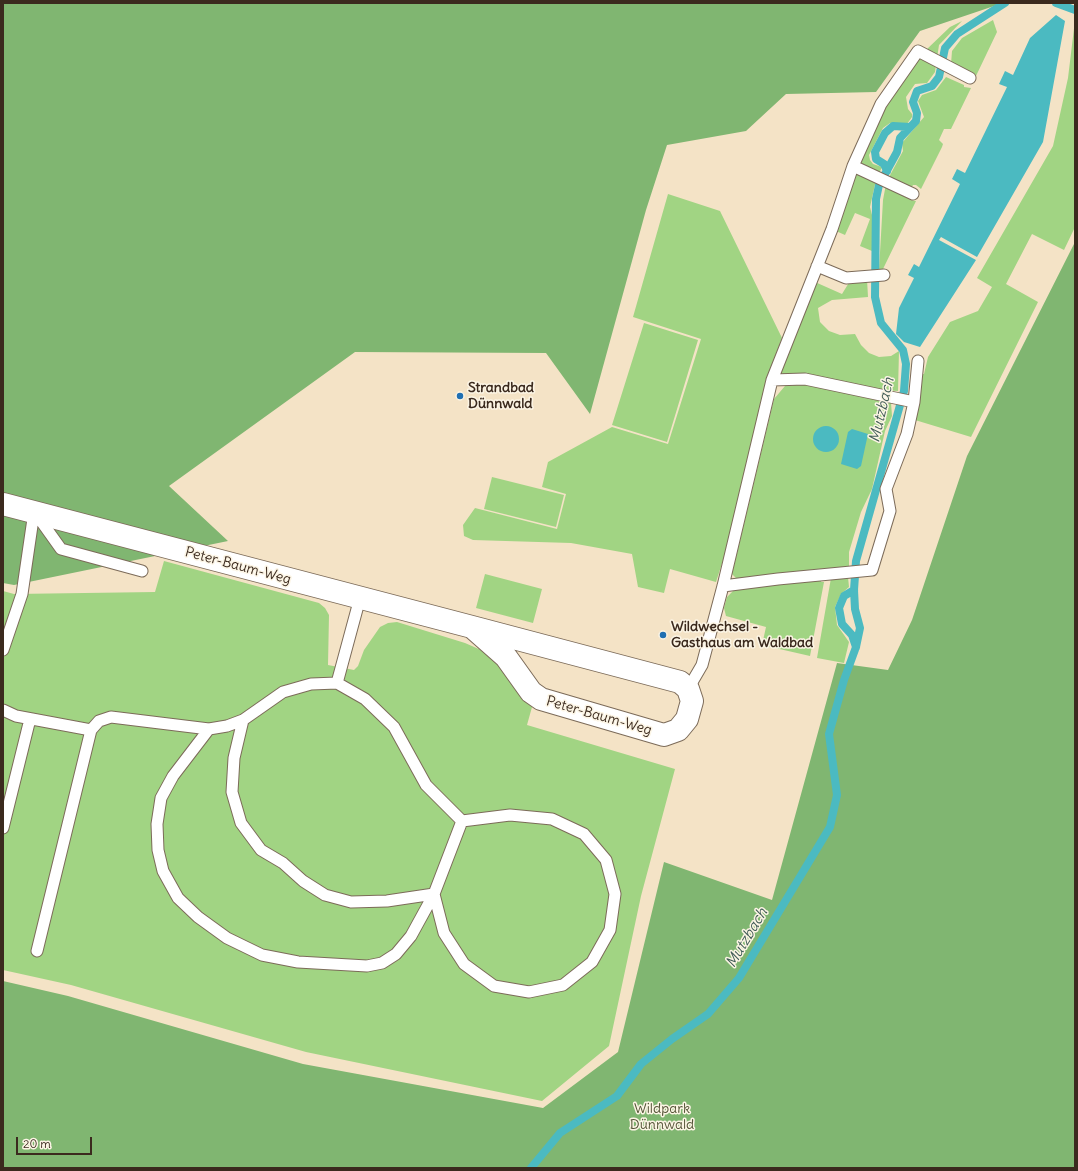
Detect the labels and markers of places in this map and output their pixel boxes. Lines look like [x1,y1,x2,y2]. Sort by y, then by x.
place label: Strandbad Dünnwald [468,380,534,412]
marker: Strandbad Dünnwald [455,391,465,401]
place label: Wildwechsel - Gasthaus am Waldbad [671,619,813,652]
marker: Wildwechsel - Gasthaus am Waldbad [658,630,668,640]

